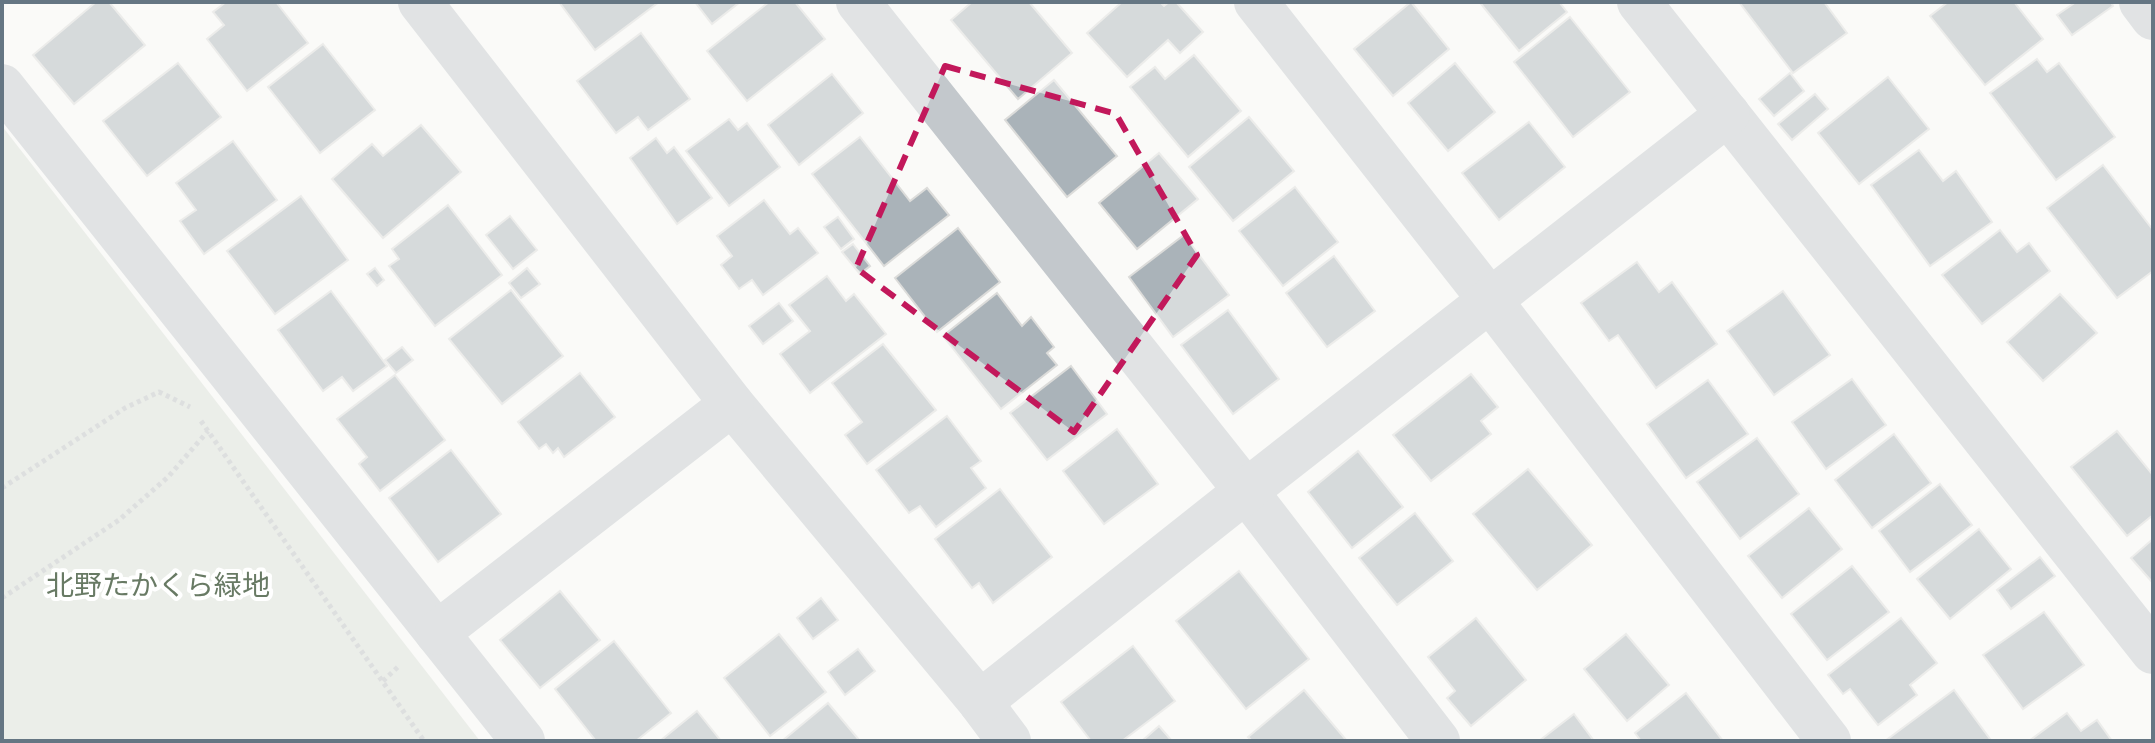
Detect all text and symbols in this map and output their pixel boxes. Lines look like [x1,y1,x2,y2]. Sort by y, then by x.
park label: 北野たかくら緑地 [46,567,270,601]

